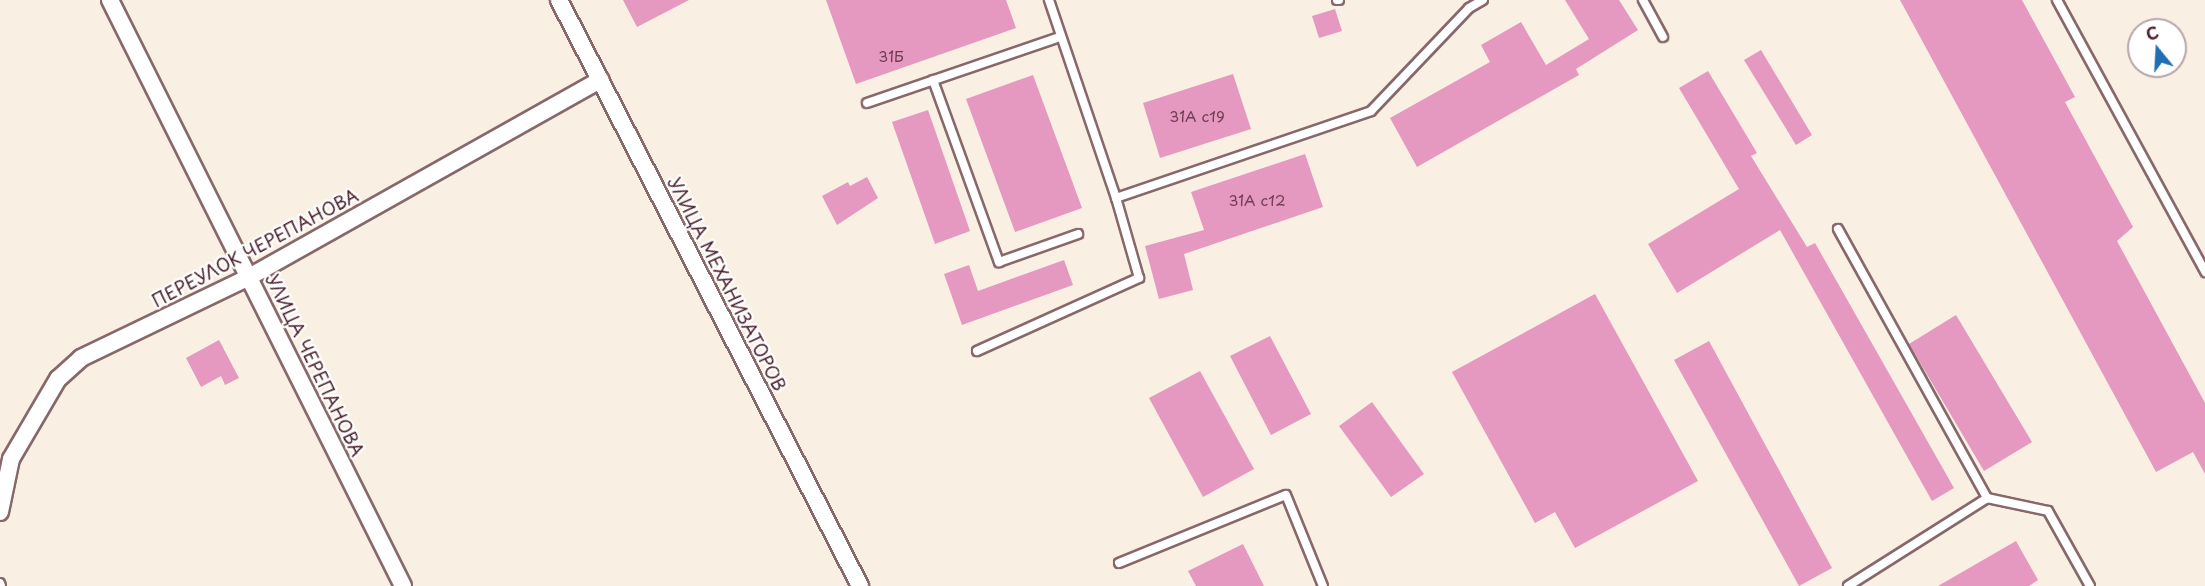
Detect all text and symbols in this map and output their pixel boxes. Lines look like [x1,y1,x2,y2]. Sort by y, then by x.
north arrow [2127,18,2187,78]
text: С [2143,20,2161,46]
house number: 31Б [878,47,904,65]
house number: 31А с19 [1169,107,1225,125]
street label: УЛИЦА МЕХАНИЗАТОРОВ [663,173,791,395]
street label: ПЕРЕУЛОК ЧЕРЕПАНОВА [148,184,362,312]
house number: 31А с12 [1228,191,1286,209]
street label: УЛИЦА ЧЕРЕПАНОВА [261,270,369,460]

